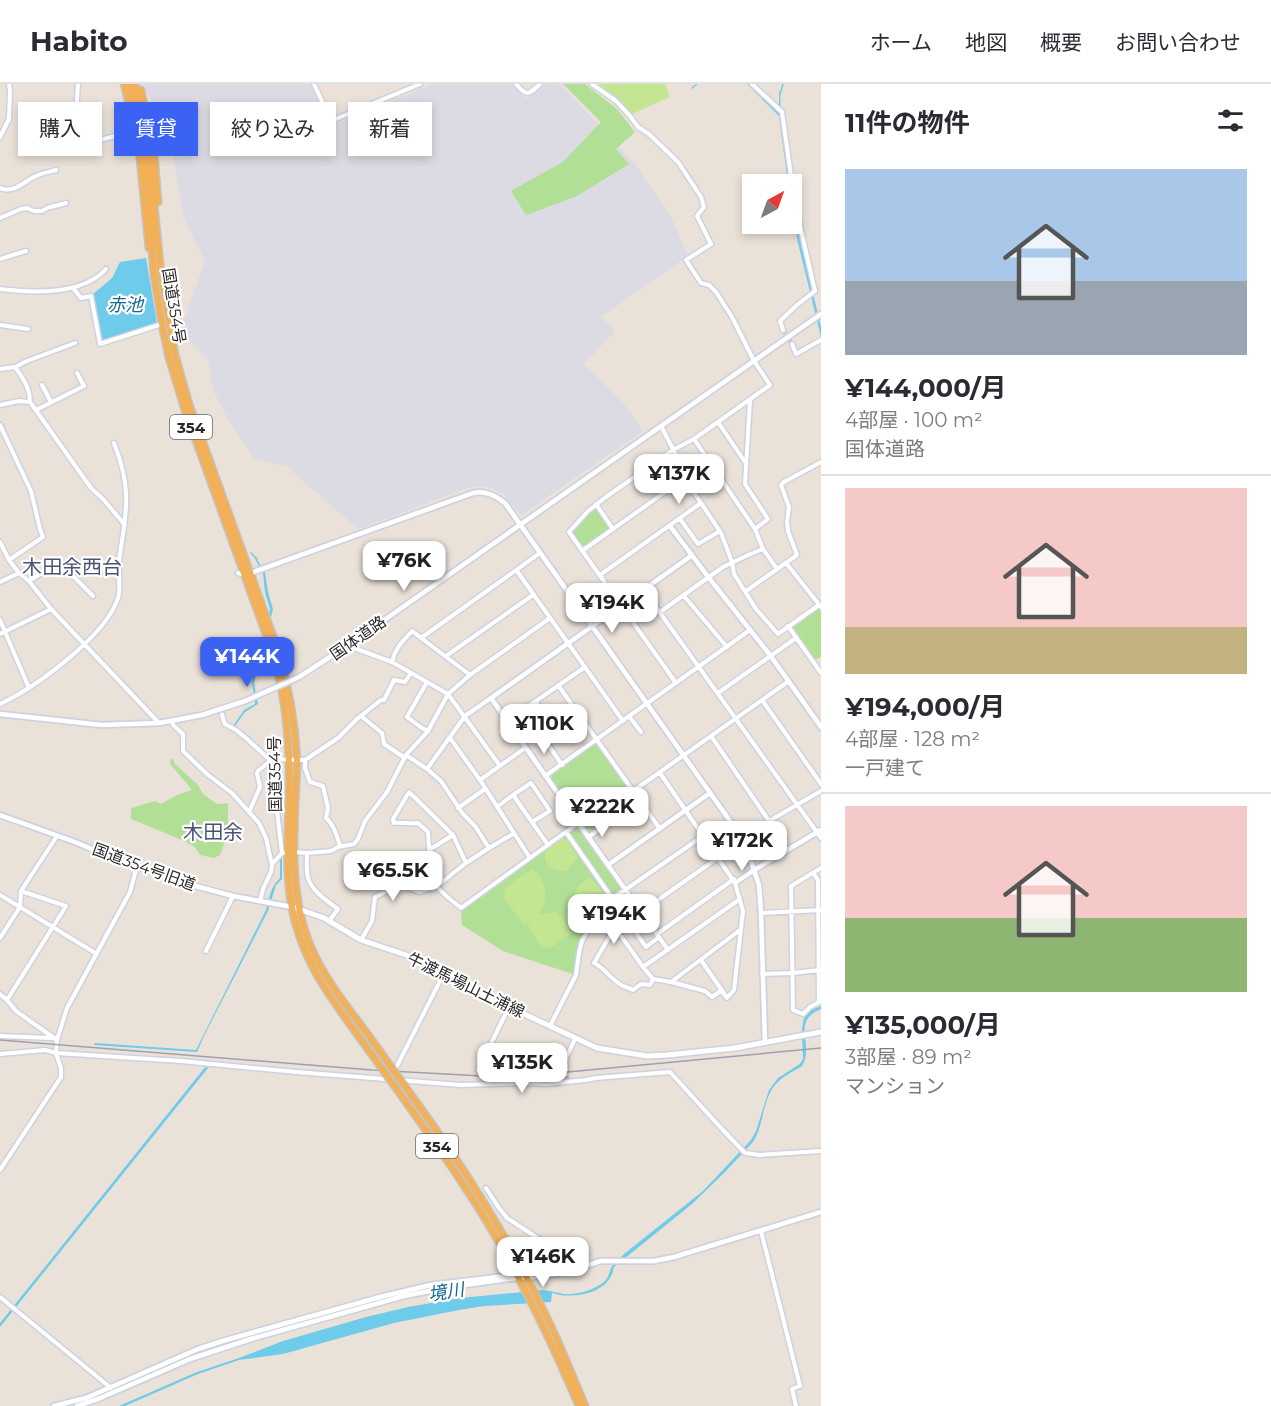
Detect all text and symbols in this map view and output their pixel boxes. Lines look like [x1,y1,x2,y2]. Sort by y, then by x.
text: Habito [30,24,128,58]
text: ホーム [870,30,932,55]
text: 地図 [965,30,1007,55]
text: 概要 [1040,30,1082,55]
text: お問い合わせ [1115,30,1241,55]
chip: 購入 [18,102,102,156]
chip: 賃貸 [114,102,198,156]
chip: 絞り込み [210,102,336,156]
chip: 新着 [348,102,432,156]
icon: filters [1214,104,1247,137]
text: 11件の物件 [845,107,969,139]
north arrow [742,174,802,234]
map controls [742,174,802,234]
icon: home [992,208,1100,316]
street label: 国道354号 [159,267,189,345]
water label: 赤池 [107,294,145,316]
text: ¥144,000/月 [845,372,1007,404]
text: 4部屋 · 100 m² [845,408,983,432]
road number: 354 [170,415,212,439]
text: 国体道路 [845,437,925,461]
pin: ¥137K [637,454,721,505]
text: ¥137K [648,461,710,485]
icon: home [992,527,1100,635]
pin: ¥76K [368,541,440,592]
text: ¥76K [377,548,431,572]
district label: 木田余西台 [22,555,122,579]
pin: ¥194K [570,583,654,634]
text: ¥194K [580,590,644,614]
street label: 国体道路 [326,612,390,664]
pin: ¥144K [205,637,289,688]
text: ¥144K [214,644,280,668]
text: ¥194,000/月 [845,691,1005,723]
pin: ¥110K [502,704,586,755]
text: ¥110K [514,711,574,735]
text: 4部屋 · 128 m² [845,727,980,751]
street label: 国道354号 [265,736,285,812]
text: 一戸建て [845,756,925,780]
pin: ¥222K [560,787,644,838]
text: ¥222K [570,794,634,818]
district label: 木田余 [183,820,243,844]
pin: ¥172K [700,821,784,872]
text: ¥172K [711,828,773,852]
street label: 国道354号旧道 [90,840,198,894]
icon: home [992,845,1100,953]
pin: ¥65.5K [344,851,442,902]
text: ¥65.5K [357,858,429,882]
pin: ¥194K [572,894,656,945]
text: ¥194K [582,901,646,925]
street label: 牛渡馬場山土浦線 [404,948,528,1022]
text: ¥135,000/月 [845,1009,1001,1041]
pin: ¥135K [480,1043,564,1094]
text: 3部屋 · 89 m² [845,1045,972,1069]
text: ¥135K [491,1050,553,1074]
text: マンション [845,1074,945,1098]
road number: 354 [416,1134,458,1158]
pin: ¥146K [501,1237,585,1288]
text: ¥146K [511,1244,575,1268]
water label: 境川 [427,1278,467,1306]

